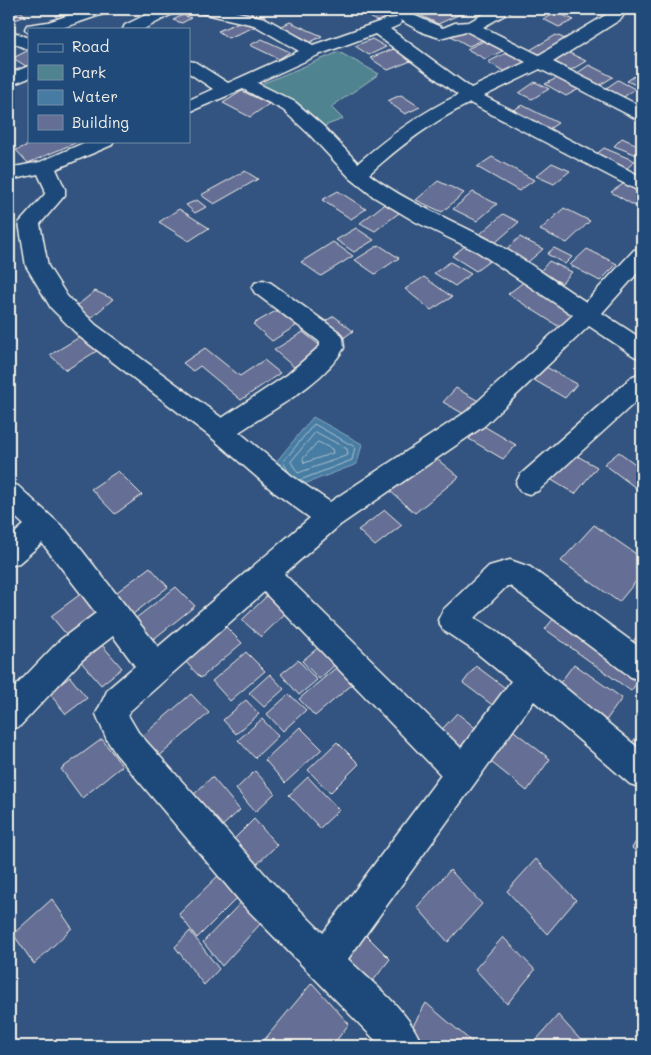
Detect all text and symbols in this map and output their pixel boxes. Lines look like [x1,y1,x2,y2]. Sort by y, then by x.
legend [28,28,190,142]
text: Road [72,36,109,56]
text: Park [72,62,106,82]
text: Water [72,86,118,106]
text: Building [72,112,129,132]

